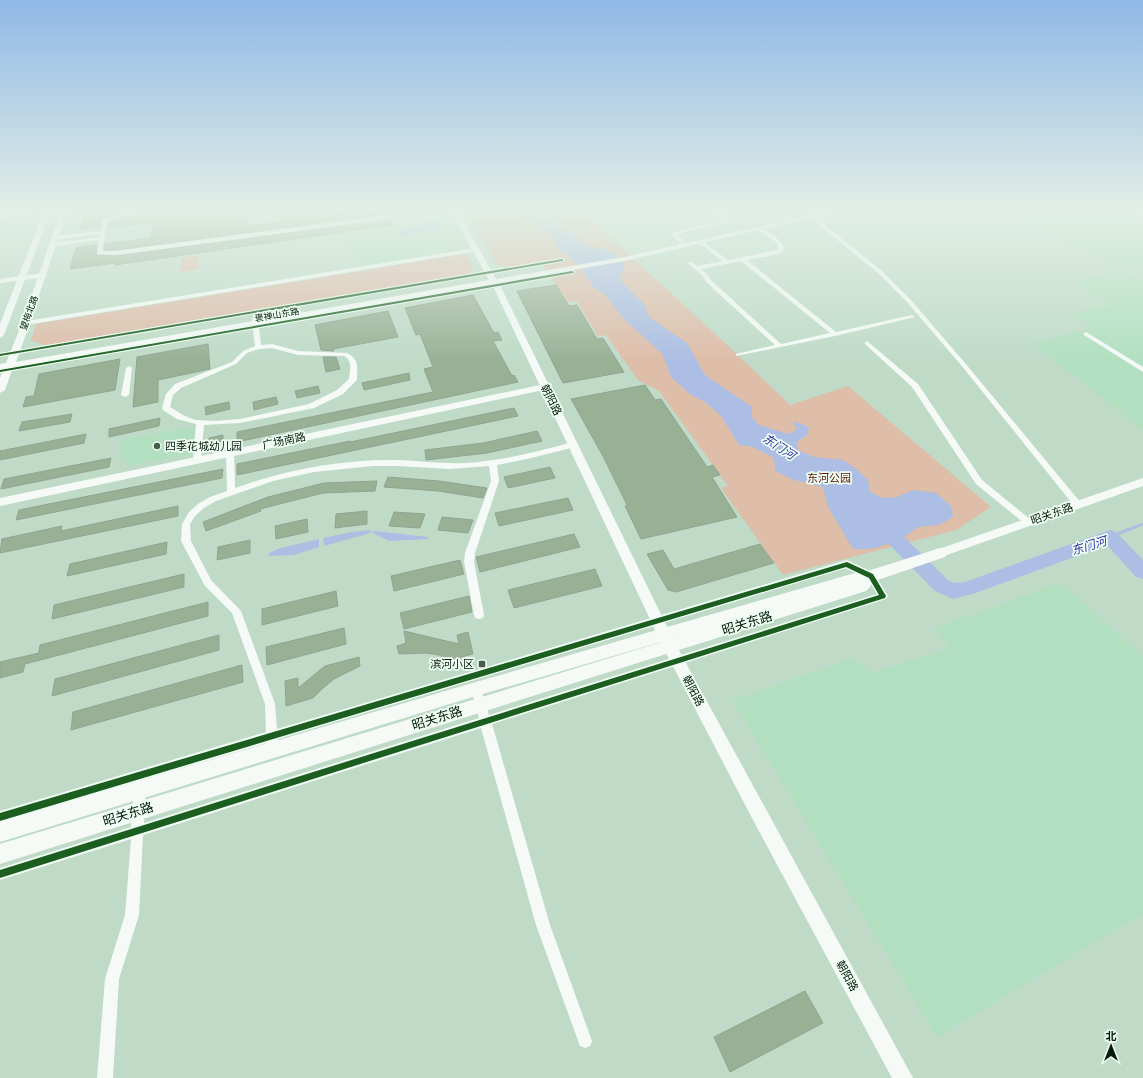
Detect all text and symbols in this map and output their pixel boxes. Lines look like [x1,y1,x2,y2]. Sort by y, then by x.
street label: 望梅北路 [18,294,40,332]
street label: 褒禅山东路 [254,306,300,324]
street label: 朝阳路 [538,382,564,418]
street label: 广场南路 [261,430,307,452]
water label: 东门河 [760,431,800,464]
place label: 四季花城幼儿园 [165,440,242,453]
marker: 四季花城幼儿园 [152,441,162,451]
park label: 东河公园 [807,472,851,485]
street label: 昭关东路 [1029,501,1075,527]
water label: 东门河 [1070,533,1110,558]
street label: 昭关东路 [720,608,774,638]
place label: 滨河小区 [430,658,474,671]
marker: 滨河小区 [477,659,487,669]
street label: 朝阳路 [680,673,706,709]
street label: 昭关东路 [410,703,464,733]
street label: 昭关东路 [101,799,155,829]
street label: 朝阳路 [833,958,861,994]
north arrow [1091,1026,1131,1066]
text: 北 [1106,1030,1117,1043]

